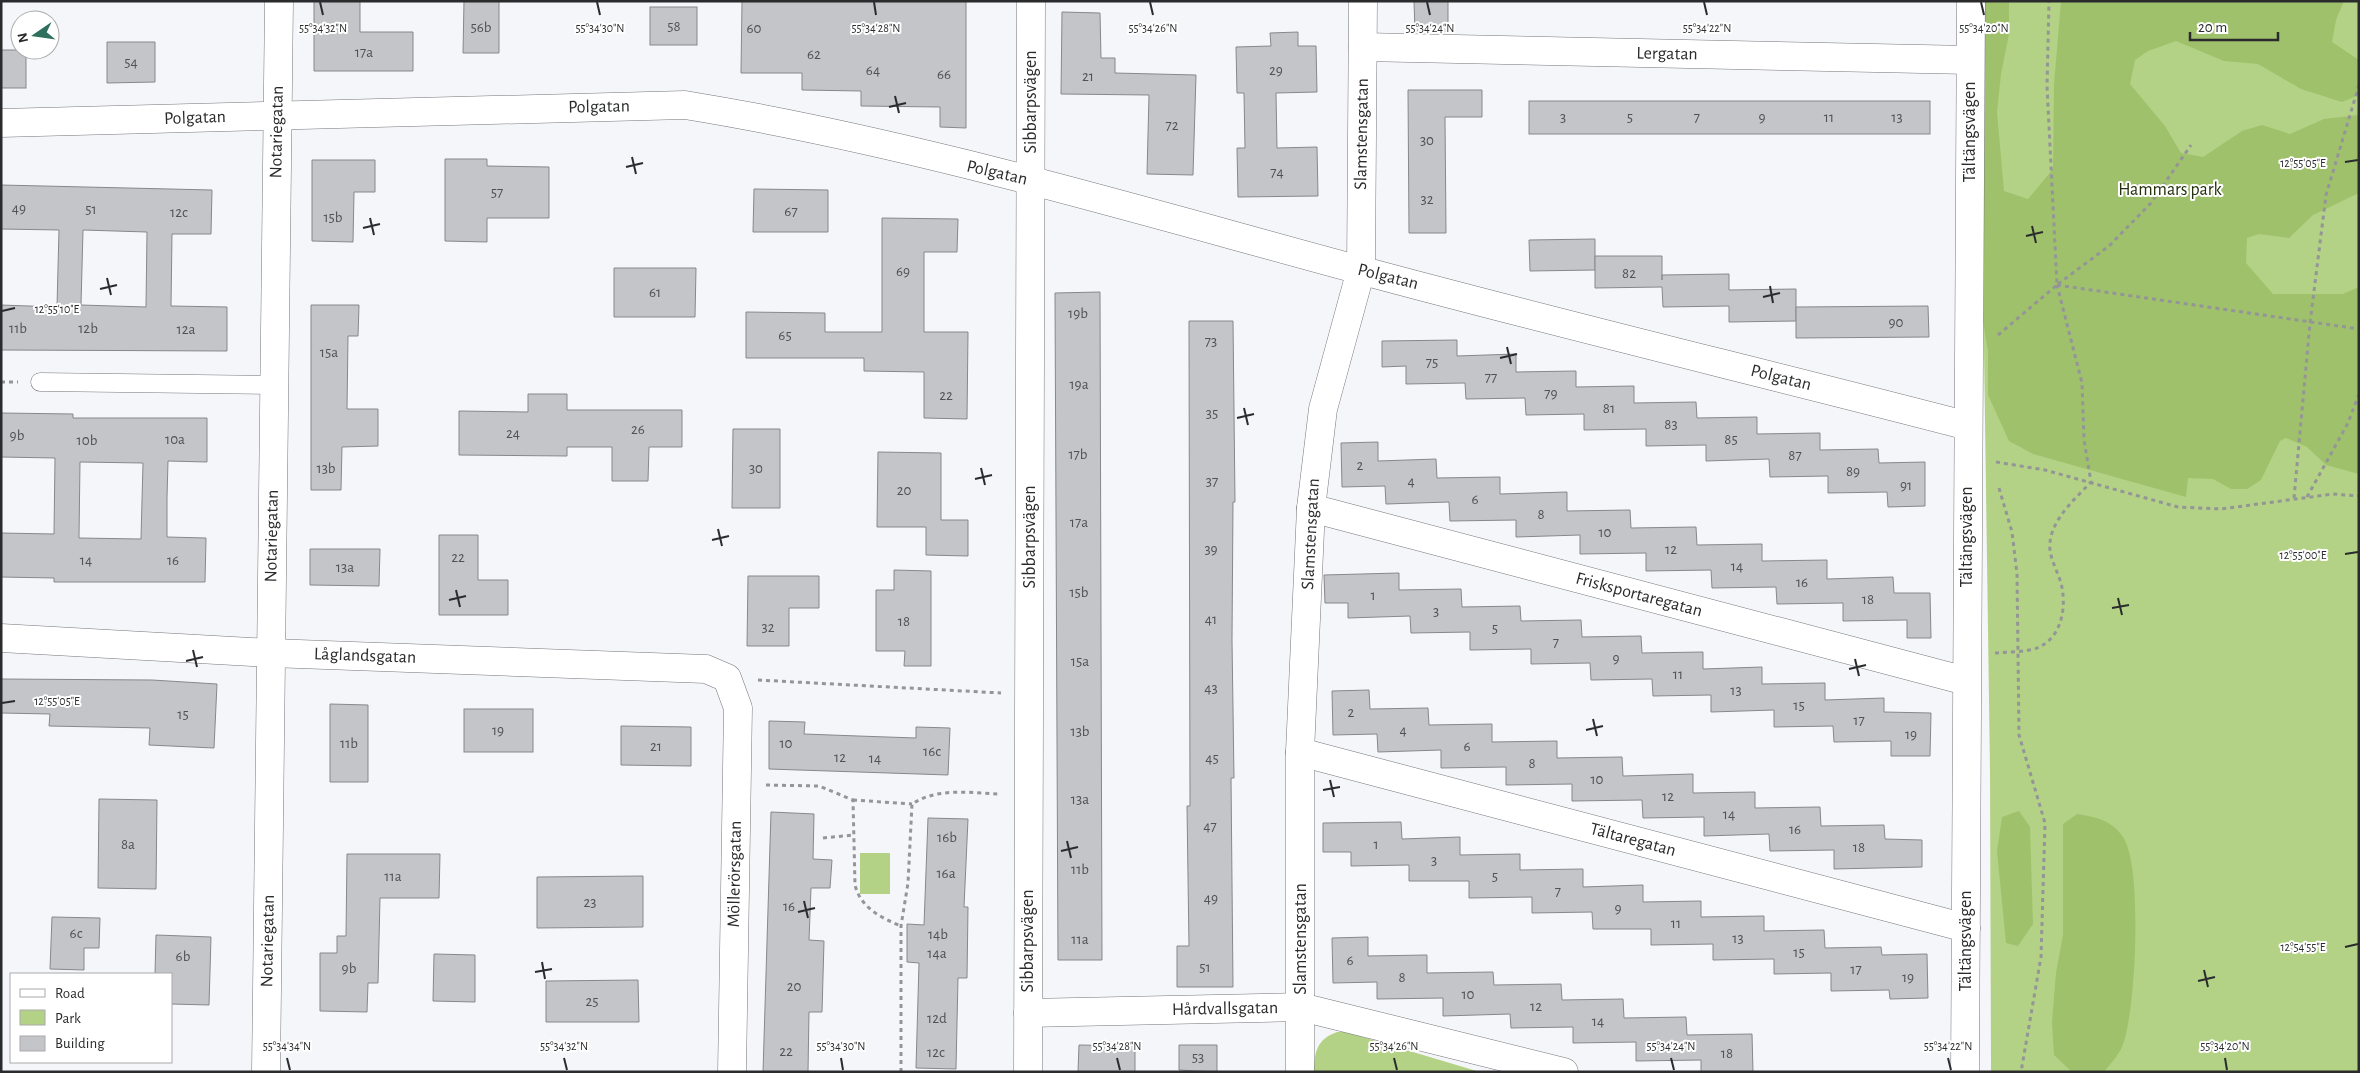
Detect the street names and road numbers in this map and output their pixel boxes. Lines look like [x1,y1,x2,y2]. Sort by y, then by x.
street label: Lergatan [1636,44,1698,64]
street label: Sibbarpsvägen [1022,50,1040,154]
street label: Slamstensgatan [1352,78,1372,190]
street label: Tältängsvägen [1961,82,1979,182]
street label: Notariegatan [267,85,287,179]
street label: Polgatan [568,97,630,117]
street label: Polgatan [164,108,226,128]
street label: Polgatan [965,157,1029,189]
street label: Polgatan [1356,261,1420,293]
street label: Polgatan [1749,362,1813,394]
street label: Slamstensgatan [1299,478,1323,590]
street label: Sibbarpsvägen [1021,485,1039,589]
street label: Tältängsvägen [1958,487,1976,587]
street label: Notariegatan [262,489,282,583]
street label: Frisksportaregatan [1574,569,1704,621]
street label: Låglandsgatan [313,645,417,667]
street label: Möllerörsgatan [725,820,745,928]
street label: Tältaregatan [1588,820,1678,860]
street label: Slamstensgatan [1292,883,1310,995]
street label: Sibbarpsvägen [1019,889,1037,993]
street label: Tältängsvägen [1957,891,1975,991]
street label: Notariegatan [258,894,278,988]
street label: Hårdvallsgatan [1172,999,1278,1019]

